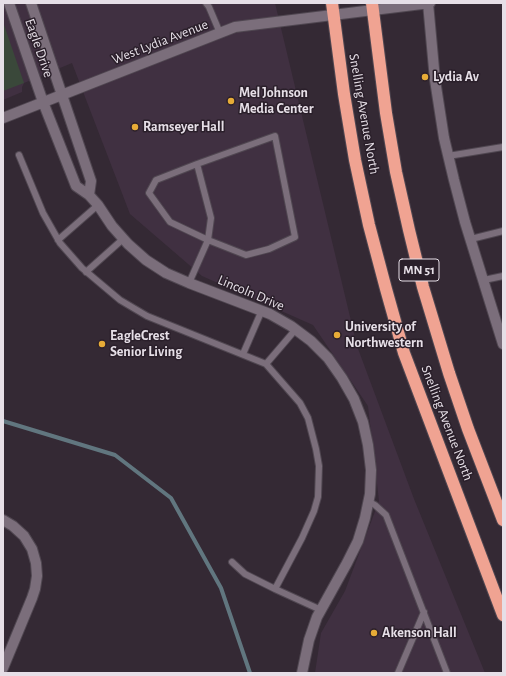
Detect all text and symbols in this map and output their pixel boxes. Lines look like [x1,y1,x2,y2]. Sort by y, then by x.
street label: Eagle Drive [21,16,57,80]
street label: West Lydia Avenue [109,16,211,68]
street label: Snelling Avenue North [345,52,383,176]
place label: Lydia Av [433,69,479,85]
marker: Lydia Av [420,72,430,82]
place label: Mel Johnson Media Center [239,85,314,118]
marker: Mel Johnson Media Center [226,96,236,106]
place label: Ramseyer Hall [143,119,224,135]
marker: Ramseyer Hall [130,122,140,132]
road number: MN 51 [399,259,439,281]
street label: Lincoln Drive [215,271,287,315]
place label: University of Northwestern [345,319,423,352]
place label: EagleCrest Senior Living [110,328,182,360]
marker: University of Northwestern [332,330,342,340]
marker: EagleCrest Senior Living [97,339,107,349]
street label: Snelling Avenue North [417,363,477,483]
place label: Akenson Hall [382,625,457,641]
marker: Akenson Hall [369,628,379,638]

